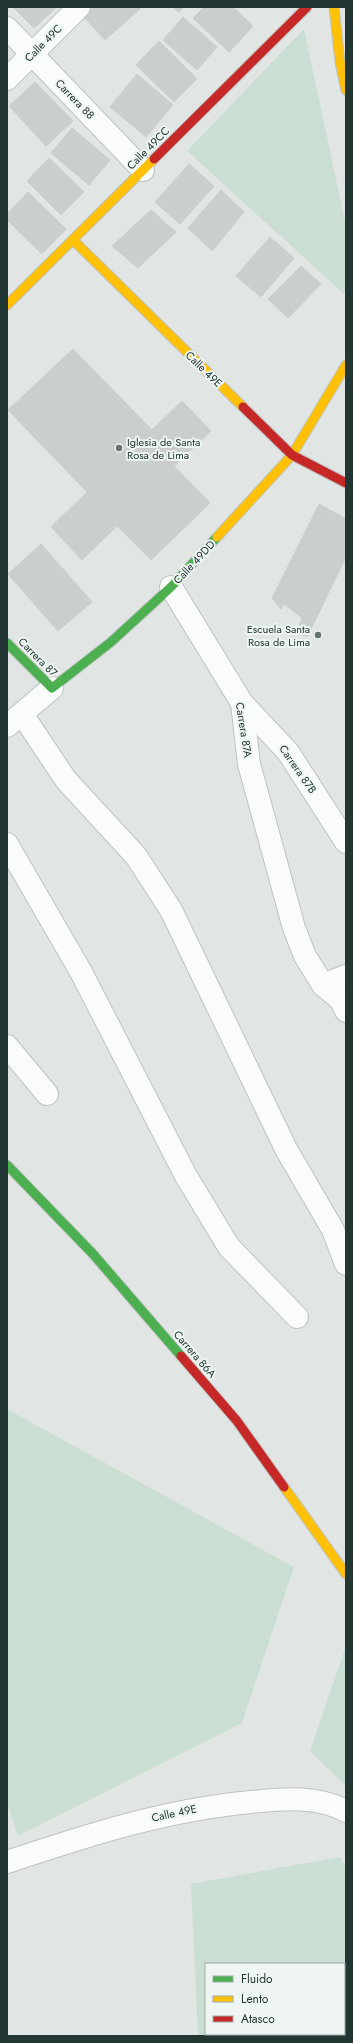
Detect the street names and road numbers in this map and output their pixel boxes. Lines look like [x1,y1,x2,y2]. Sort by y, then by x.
street label: Calle 49C [21,21,65,65]
street label: Carrera 88 [52,75,98,123]
street label: Calle 49CC [123,123,173,173]
street label: Calle 49E [182,347,226,391]
street label: Calle 49DD [170,536,219,587]
street label: Carrera 87 [15,634,61,680]
street label: Carrera 87A [232,701,256,760]
street label: Carrera 87B [275,741,321,797]
street label: Carrera 86A [170,1327,220,1382]
street label: Calle 49E [150,1800,198,1826]

